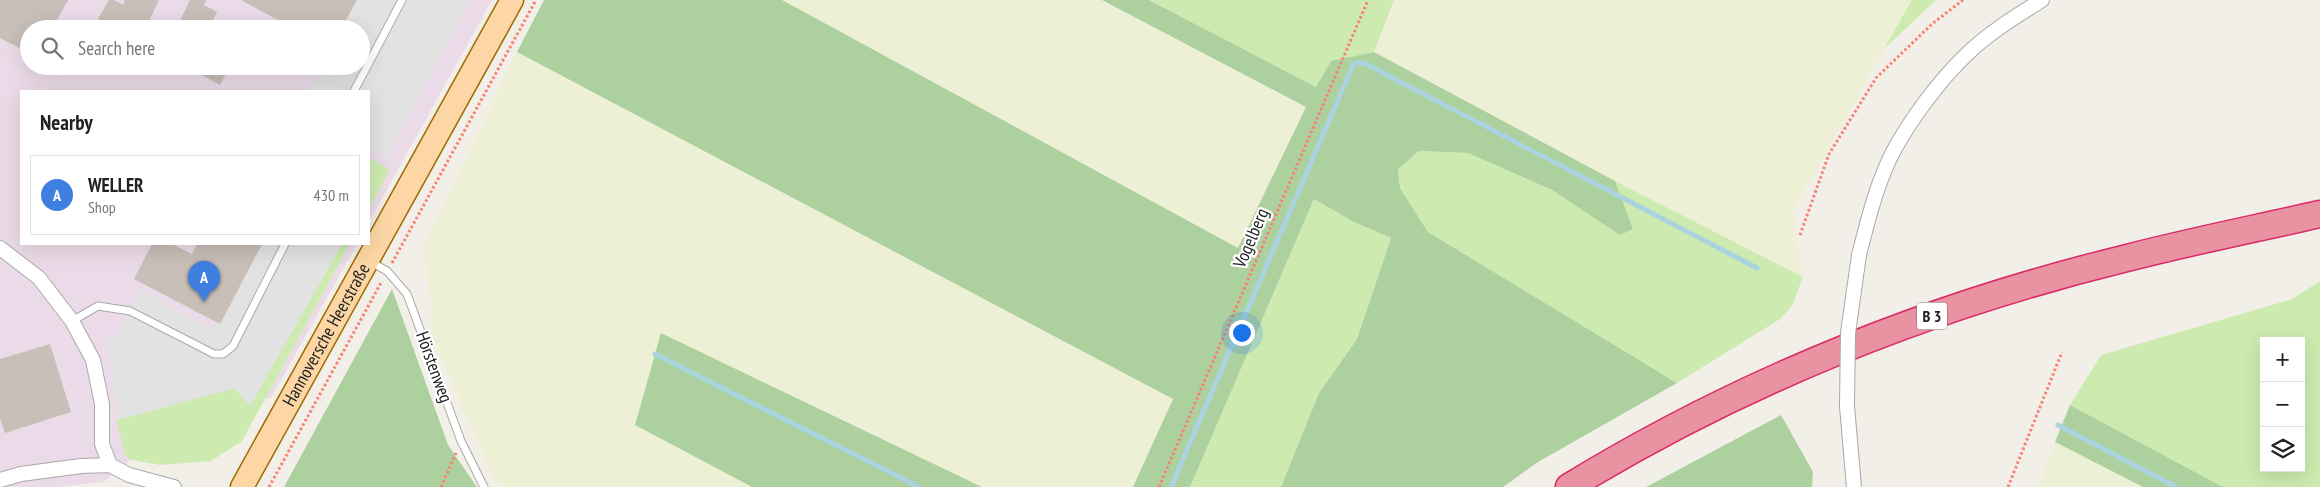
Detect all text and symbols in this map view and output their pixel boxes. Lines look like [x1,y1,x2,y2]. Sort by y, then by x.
search box [20,20,370,75]
icon: search [38,34,66,62]
text: Search here [78,36,155,60]
text: Nearby [40,109,93,136]
text: WELLER [88,173,144,197]
text: A [53,185,61,205]
text: 430 m [314,185,349,205]
text: Shop [88,197,116,217]
street label: Vogelberg [1227,205,1273,272]
street label: Hannoversche Heerstraße [277,259,375,410]
pin: A [188,261,220,302]
road number: B 3 [1917,302,1947,330]
your location [1229,320,1255,346]
street label: Hörstenweg [411,328,458,406]
map controls [2260,337,2305,472]
button: + [2260,337,2305,382]
button: − [2260,382,2305,427]
button: layers [2260,427,2305,472]

